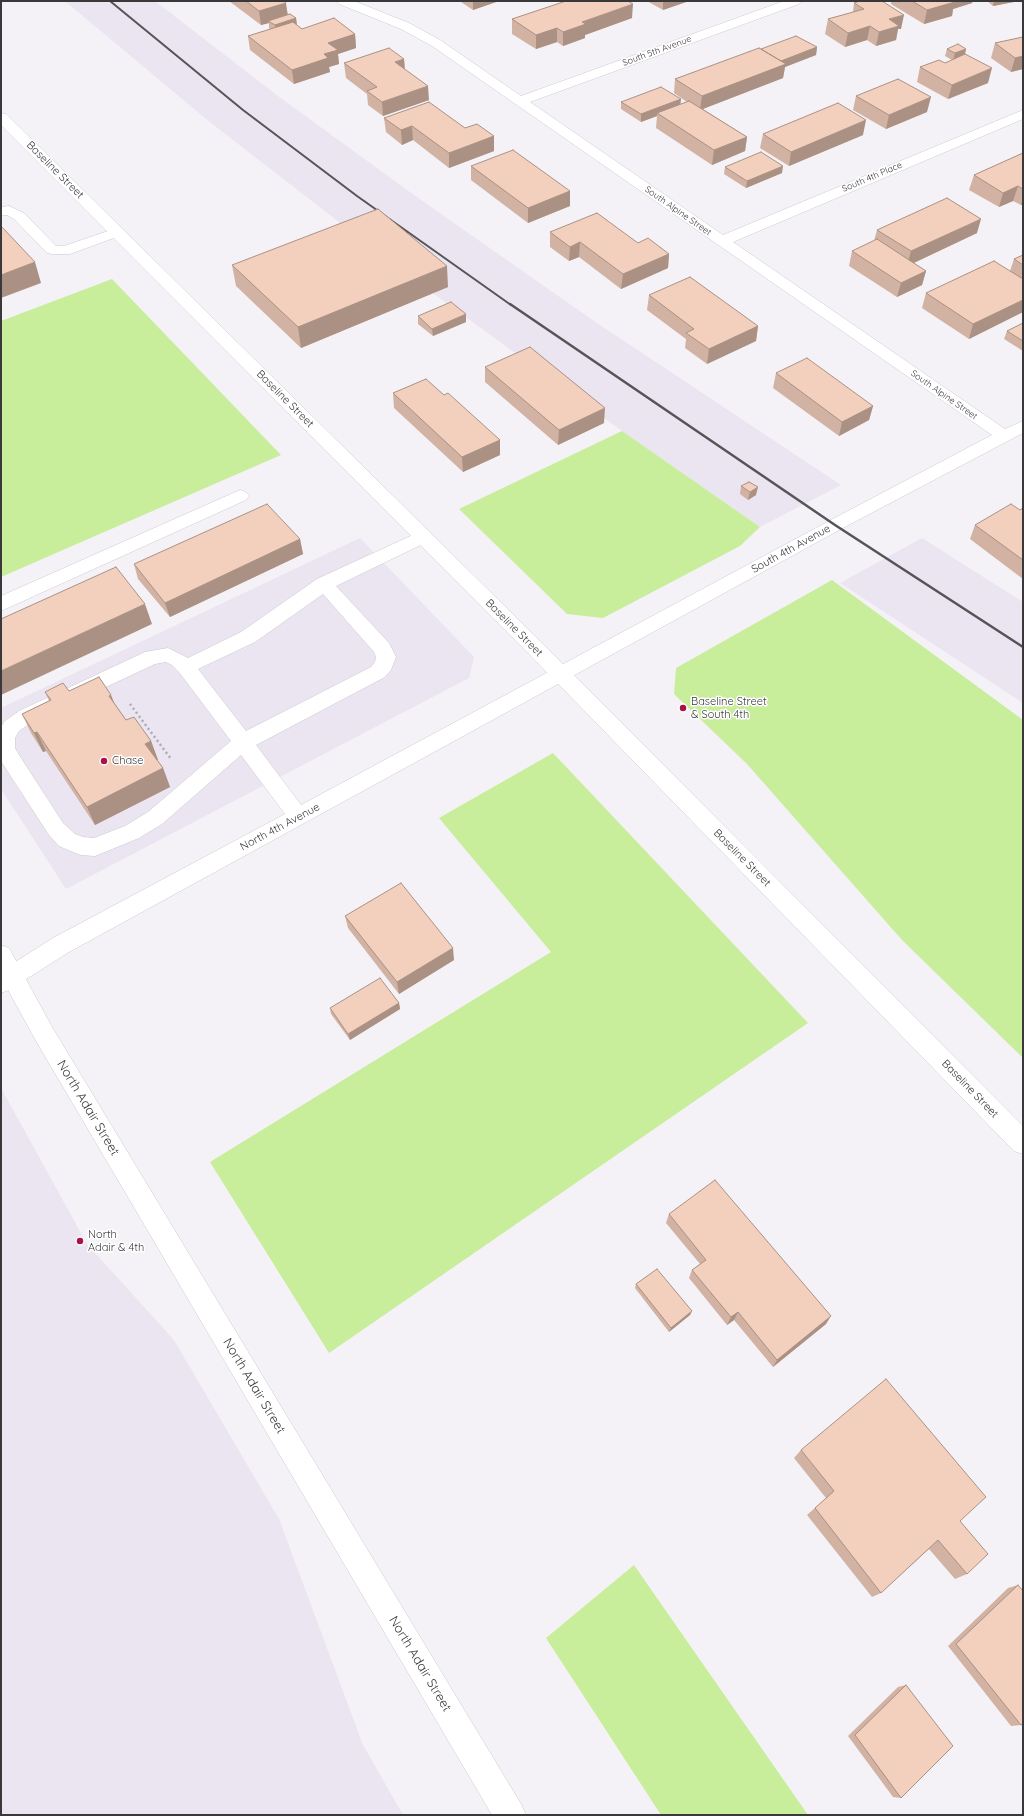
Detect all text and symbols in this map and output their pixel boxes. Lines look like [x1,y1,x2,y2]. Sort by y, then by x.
street label: South 5th Avenue [621,34,693,68]
street label: Baseline Street [24,139,86,201]
street label: South 4th Place [840,159,904,195]
street label: South Alpine Street [643,184,713,238]
street label: Baseline Street [254,368,316,430]
street label: South Alpine Street [909,368,979,422]
street label: South 4th Avenue [749,522,833,576]
street label: Baseline Street [483,597,545,659]
place label: Baseline Street & South 4th [691,695,767,721]
marker: Baseline Street & South 4th [678,703,688,713]
place label: Chase [112,754,143,768]
marker: Chase [99,756,109,766]
street label: North 4th Avenue [238,800,322,854]
street label: Baseline Street [711,827,773,889]
street label: North Adair Street [53,1057,123,1159]
street label: Baseline Street [939,1057,1001,1121]
place label: North Adair & 4th [88,1228,144,1254]
marker: North Adair & 4th [75,1236,85,1246]
street label: North Adair Street [219,1335,289,1437]
street label: North Adair Street [385,1613,455,1715]

